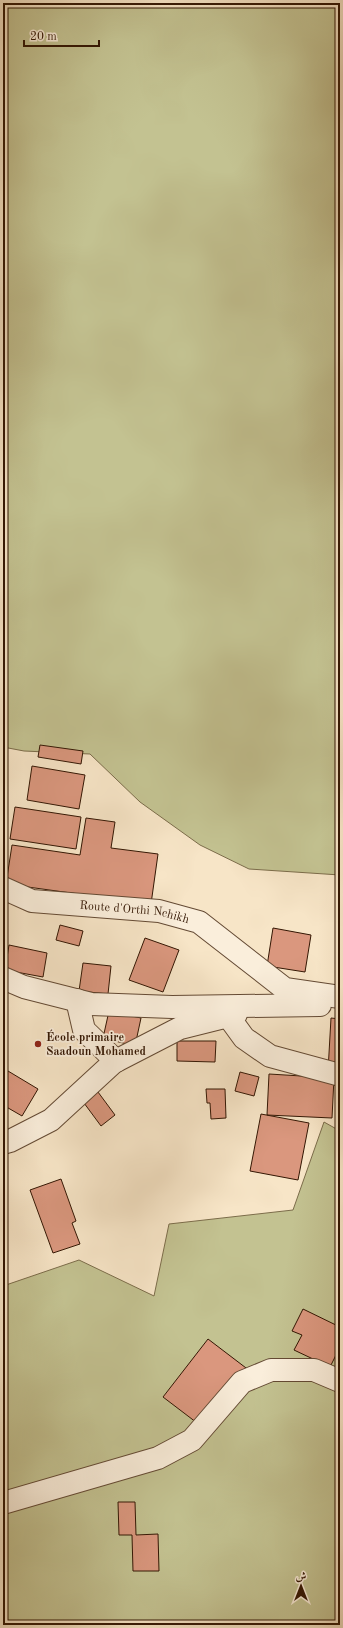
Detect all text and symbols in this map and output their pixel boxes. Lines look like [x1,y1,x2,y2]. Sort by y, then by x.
scale bar [24,22,99,48]
text: 20 m [30,31,57,43]
street label: Route d'Orthi Nchikh [79,900,191,926]
place label: École primaire Saadoun Mohamed [46,1029,147,1058]
marker: École primaire Saadoun Mohamed [33,1039,43,1049]
north arrow [281,1566,321,1606]
text: ش [296,1572,307,1583]

